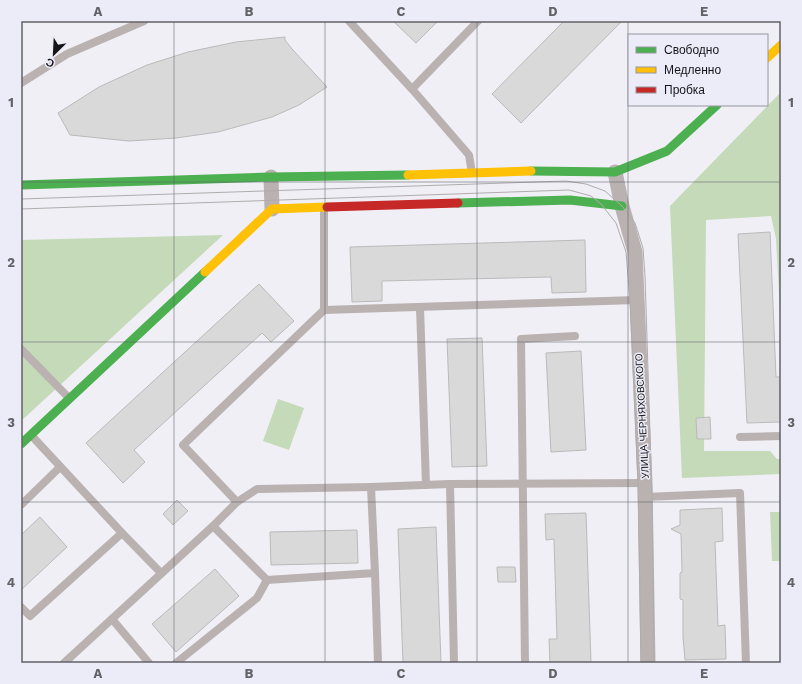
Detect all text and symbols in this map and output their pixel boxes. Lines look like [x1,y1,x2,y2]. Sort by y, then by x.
text: A [94,4,103,19]
text: B [245,4,254,19]
text: C [397,4,406,19]
text: D [548,4,558,19]
text: E [700,4,708,19]
north arrow [34,34,74,74]
legend [628,34,768,106]
text: Свободно [664,43,719,57]
text: С [44,55,56,70]
text: Медленно [664,63,721,77]
text: Пробка [664,83,705,97]
text: 1 [8,95,14,110]
text: 1 [788,95,794,110]
text: 2 [7,255,15,270]
text: 2 [787,255,795,270]
street label: УЛИЦА ЧЕРНЯХОВСКОГО [633,353,651,479]
text: 3 [7,415,15,430]
text: 3 [787,415,795,430]
text: 4 [7,575,16,590]
text: 4 [787,575,796,590]
text: A [94,666,103,681]
text: B [245,666,254,681]
text: C [397,666,406,681]
text: D [548,666,558,681]
text: E [700,666,708,681]

